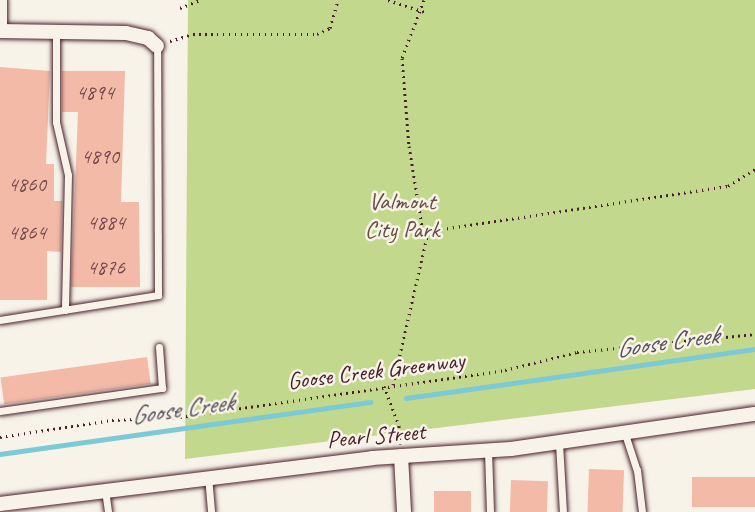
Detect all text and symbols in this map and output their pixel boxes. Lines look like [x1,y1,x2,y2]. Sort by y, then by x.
house number: 4894 [76,79,114,105]
house number: 4890 [81,143,119,169]
house number: 4860 [8,171,46,197]
park label: Valmont City Park [364,188,440,244]
house number: 4884 [87,209,125,235]
house number: 4864 [8,219,46,245]
house number: 4876 [87,254,125,280]
water label: Goose Creek [614,319,720,365]
street label: Goose Creek Greenway [286,346,466,396]
water label: Goose Creek [129,386,235,432]
street label: Pearl Street [326,417,426,455]

